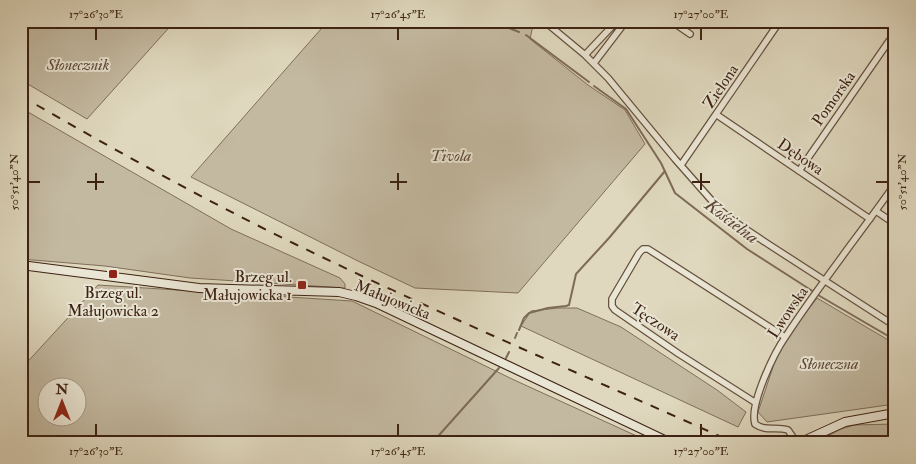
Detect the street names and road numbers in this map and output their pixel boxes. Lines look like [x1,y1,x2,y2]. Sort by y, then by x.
street label: Zielona [699,60,743,113]
street label: Pomorska [808,67,860,130]
street label: Dębowa [773,134,828,180]
street label: Małujowicka [352,276,434,324]
street label: Lwowska [763,282,813,342]
street label: Tęczowa [627,298,684,346]

